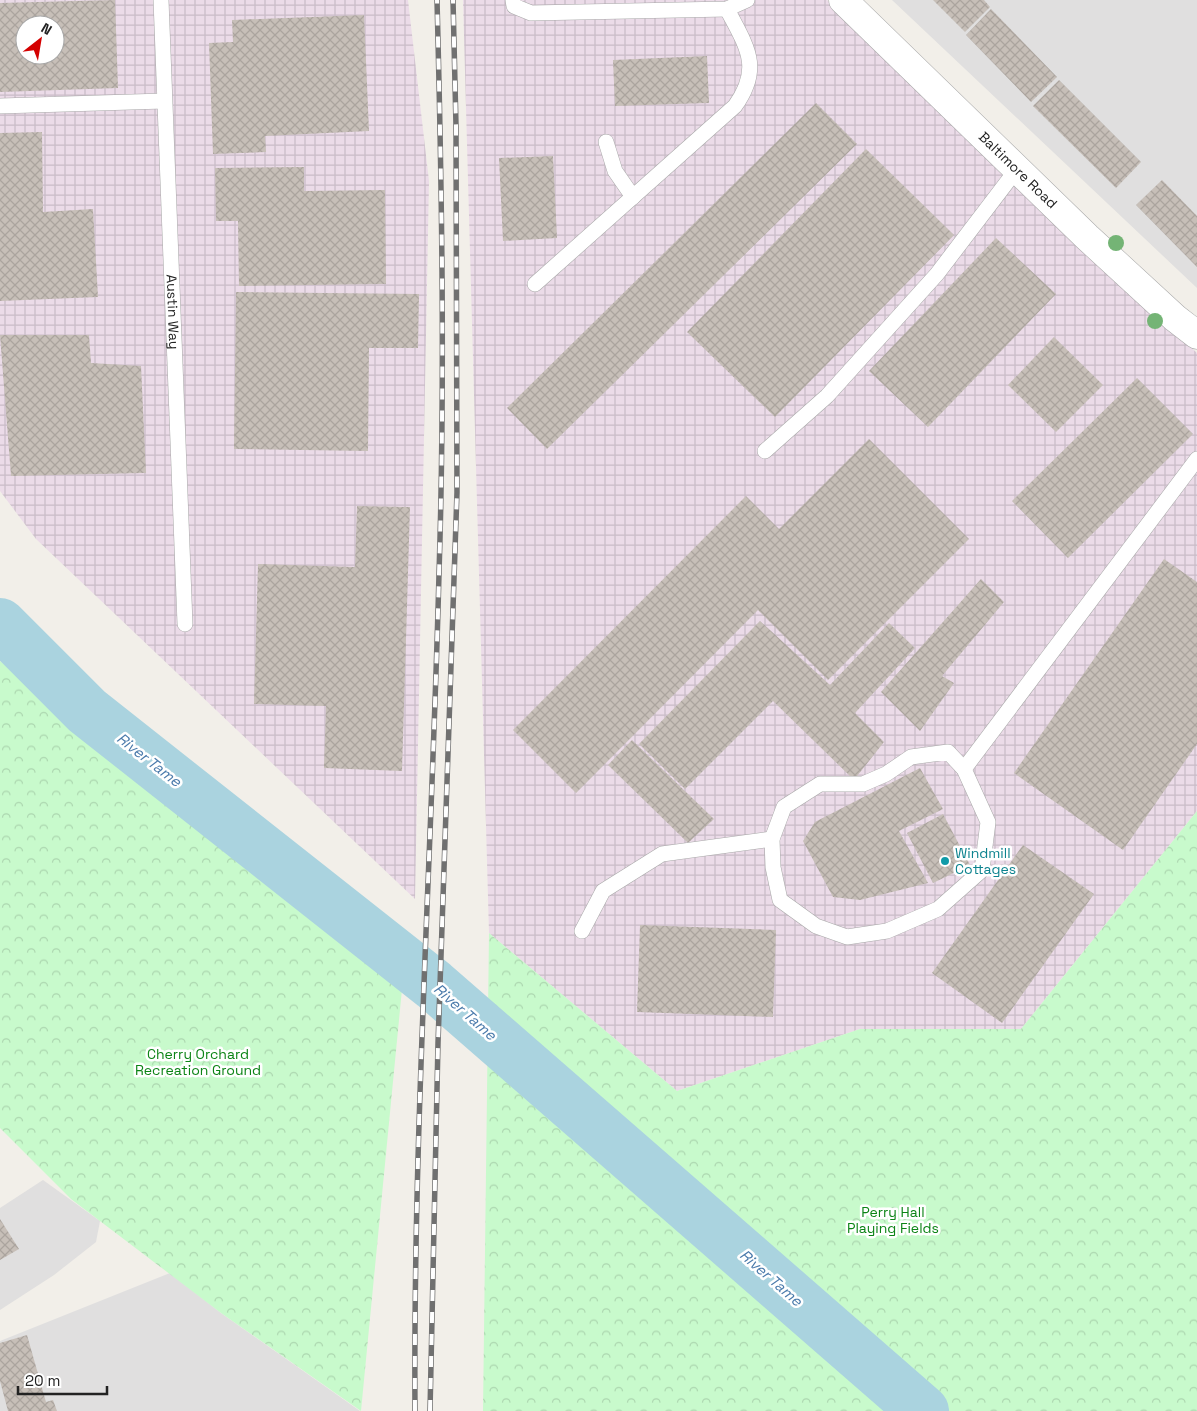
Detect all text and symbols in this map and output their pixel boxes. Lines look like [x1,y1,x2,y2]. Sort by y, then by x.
north arrow [15,15,65,65]
text: N [38,19,55,39]
street label: Baltimore Road [975,128,1061,212]
street label: Austin Way [163,274,183,350]
water label: River Tame [113,728,186,791]
place label: Windmill Cottages [955,844,1016,878]
marker: Windmill Cottages [939,855,951,867]
water label: River Tame [430,979,501,1045]
park label: Cherry Orchard Recreation Ground [135,1045,261,1079]
park label: Perry Hall Playing Fields [847,1203,939,1237]
water label: River Tame [736,1245,807,1311]
scale bar [18,1364,106,1396]
text: 20 m [25,1371,60,1390]

